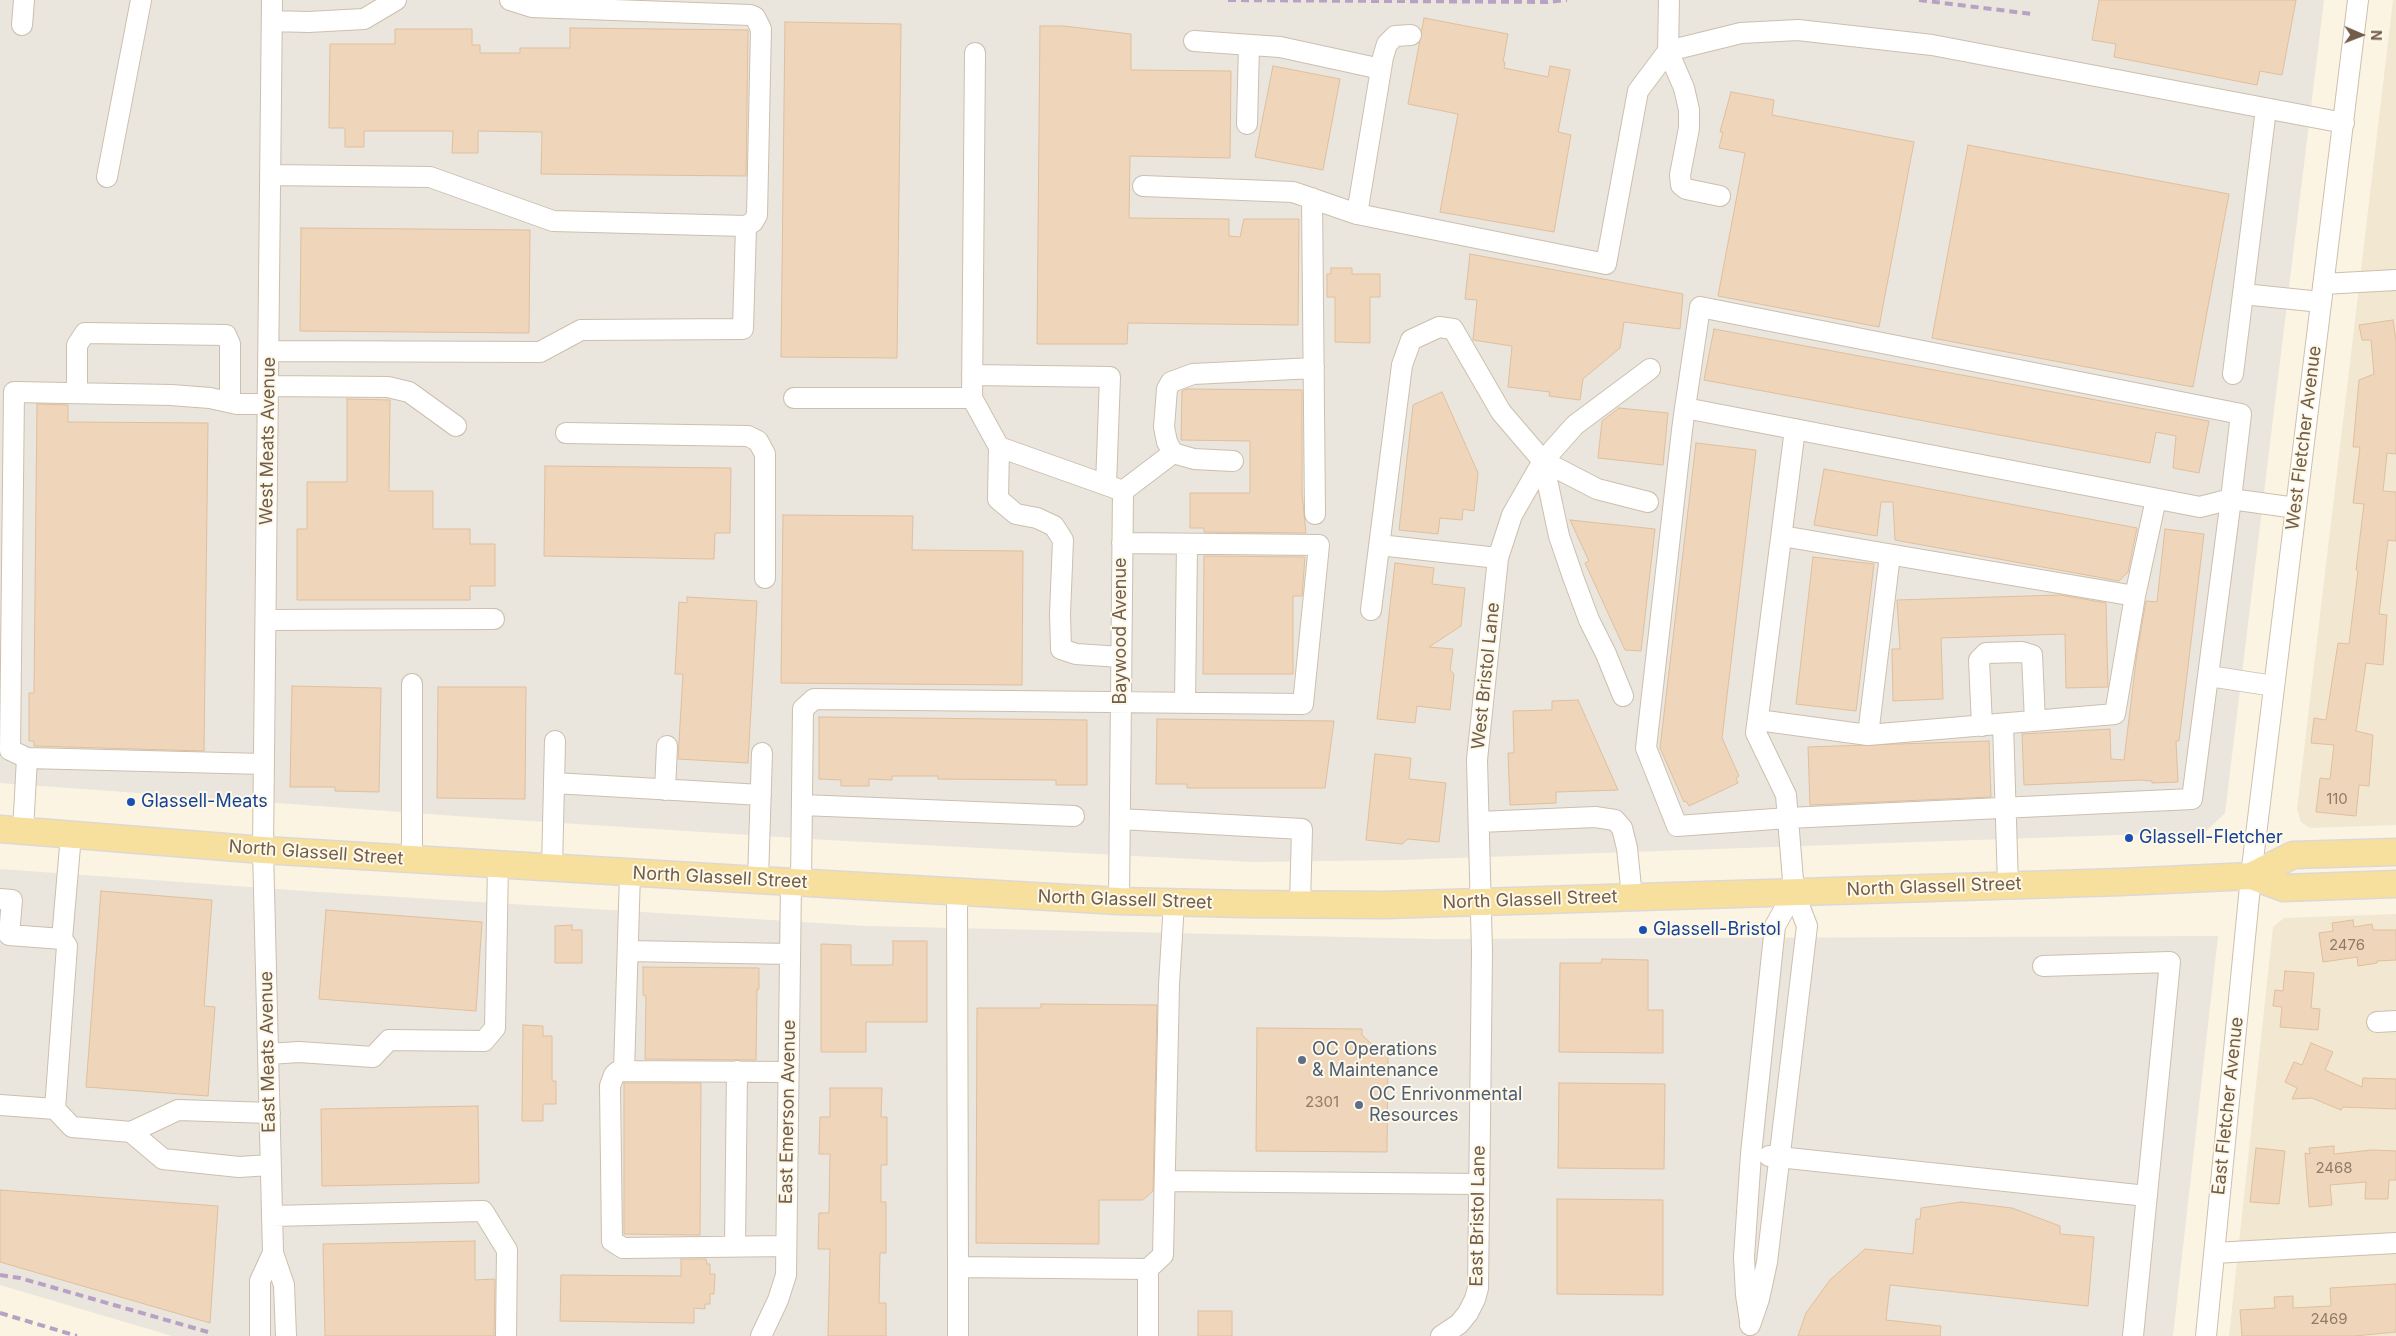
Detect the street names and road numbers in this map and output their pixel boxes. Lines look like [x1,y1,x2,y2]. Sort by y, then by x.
street label: West Fletcher Avenue [2282,345,2326,531]
street label: West Meats Avenue [256,357,280,525]
street label: Baywood Avenue [1110,557,1132,705]
street label: West Bristol Lane [1468,601,1504,751]
street label: North Glassell Street [228,836,404,870]
street label: North Glassell Street [632,863,808,893]
street label: North Glassell Street [1846,873,2022,901]
street label: North Glassell Street [1037,886,1213,914]
street label: North Glassell Street [1442,886,1618,914]
street label: East Meats Avenue [256,971,280,1133]
street label: East Fletcher Avenue [2208,1016,2248,1196]
street label: East Emerson Avenue [776,1020,800,1204]
street label: East Bristol Lane [1466,1145,1490,1287]

